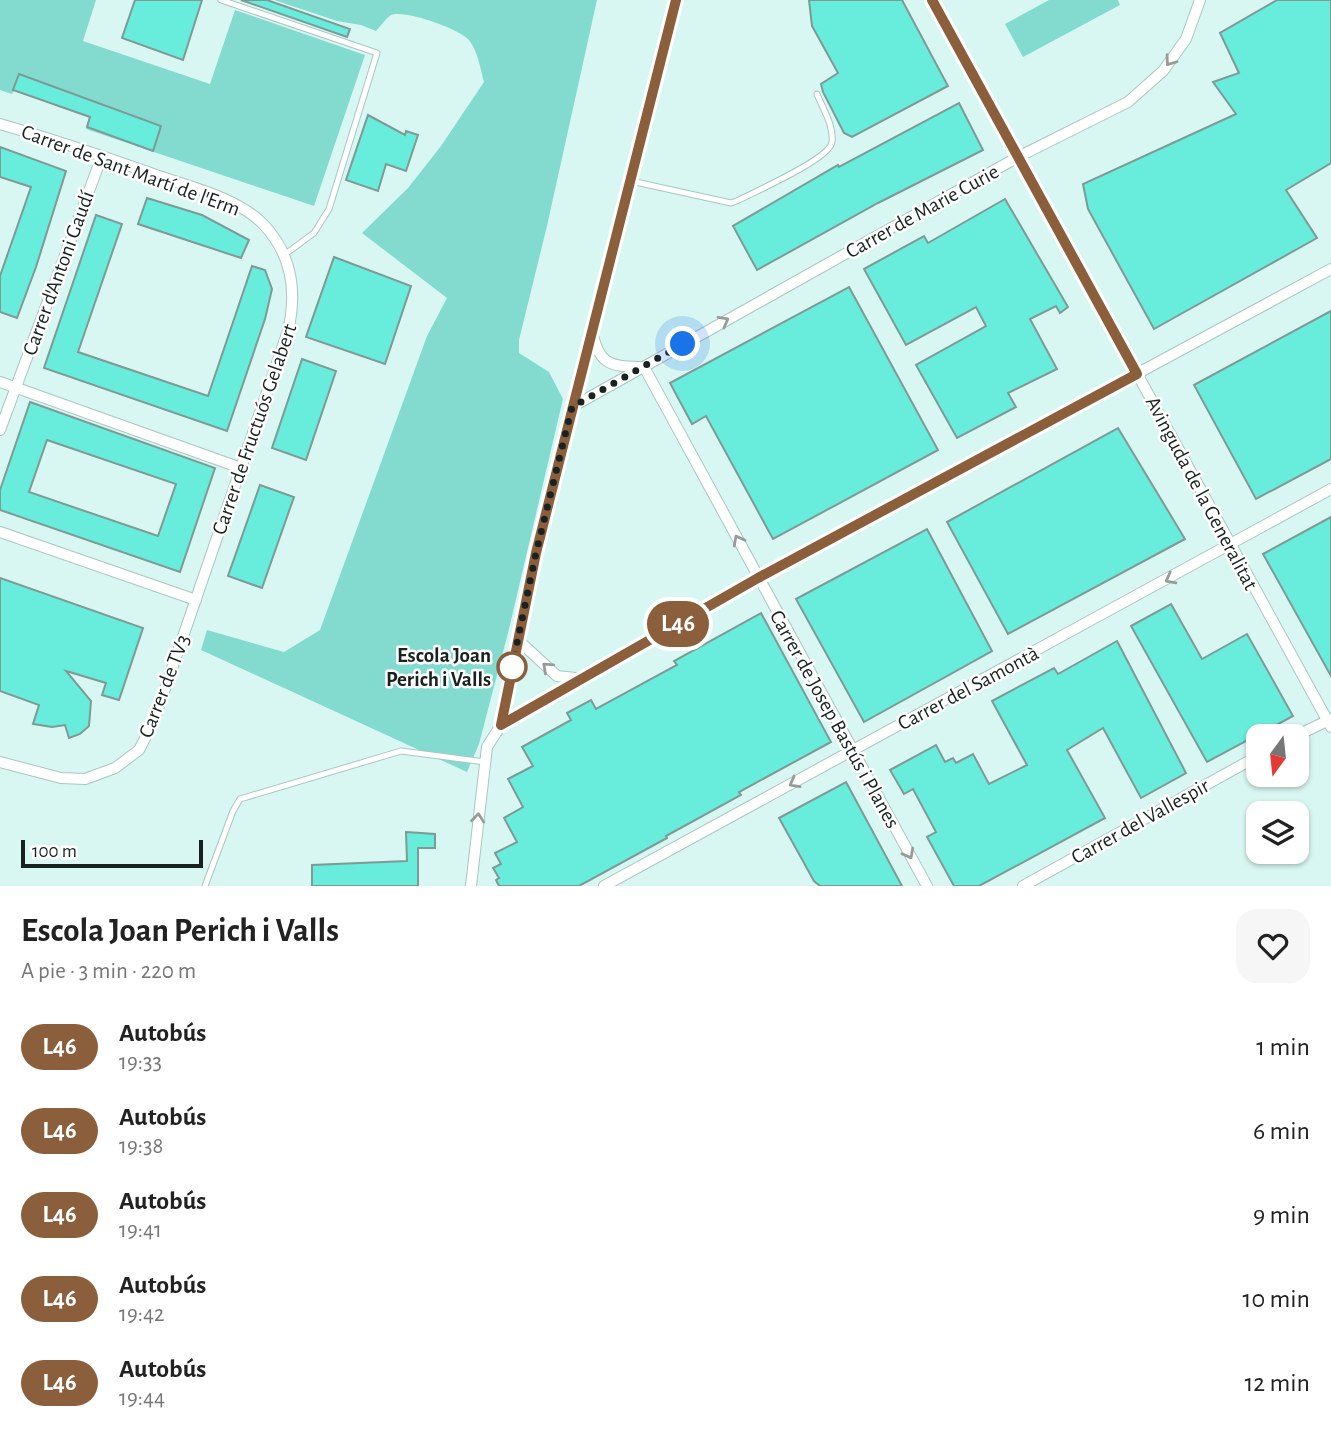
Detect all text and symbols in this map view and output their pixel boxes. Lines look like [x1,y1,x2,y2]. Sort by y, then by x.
one-way arrow [1166,53,1179,66]
street label: Carrer de Sant Martí de l'Erm [19,121,243,220]
street label: Carrer de Marie Curie [842,161,1002,262]
street label: Carrer d'Antoni Gaudí [19,187,98,358]
one-way arrow [717,316,730,329]
street label: Carrer de Fructuós Gelabert [208,321,301,537]
your location [665,326,700,361]
street label: Avinguda de la Generalitat [1142,393,1262,594]
one-way arrow [732,535,746,548]
one-way arrow [1165,570,1177,584]
line badge: L46 [638,601,718,647]
street label: Carrer de Josep Bastús i Planes [766,607,903,832]
text: L46 [661,612,695,636]
street label: Carrer de TV3 [135,632,194,741]
street label: Carrer del Samontà [894,642,1042,734]
place label: Escola Joan Perich i Valls [386,645,491,690]
marker: Escola Joan Perich i Valls [497,652,527,682]
one-way arrow [542,663,555,675]
north arrow [1246,724,1309,788]
map controls [1246,724,1309,864]
one-way arrow [789,775,801,788]
street label: Carrer del Vallespir [1068,775,1213,868]
button: layers [1246,801,1309,864]
one-way arrow [470,812,485,823]
scale bar [21,837,203,869]
text: 100 m [32,842,77,861]
one-way arrow [901,846,914,859]
button: heart [1236,909,1310,983]
text: Escola Joan Perich i Valls [21,915,339,948]
text: A pie · 3 min · 220 m [21,960,196,983]
text: Autobús [119,1020,206,1046]
text: 1 min [1256,1034,1310,1060]
text: L46 [42,1035,77,1059]
text: 19:33 [119,1051,162,1074]
text: Autobús [119,1104,206,1130]
text: 6 min [1253,1118,1310,1144]
text: L46 [42,1119,77,1143]
text: 19:38 [119,1135,163,1158]
text: Autobús [119,1188,206,1214]
text: 9 min [1253,1202,1310,1228]
text: L46 [42,1203,77,1227]
text: 19:41 [119,1219,162,1242]
text: Autobús [119,1272,206,1298]
text: 10 min [1243,1286,1310,1312]
text: L46 [42,1287,77,1311]
text: 19:42 [119,1303,165,1326]
text: Autobús [119,1356,206,1382]
text: 12 min [1244,1370,1310,1396]
text: L46 [42,1371,77,1395]
text: 19:44 [119,1387,165,1410]

